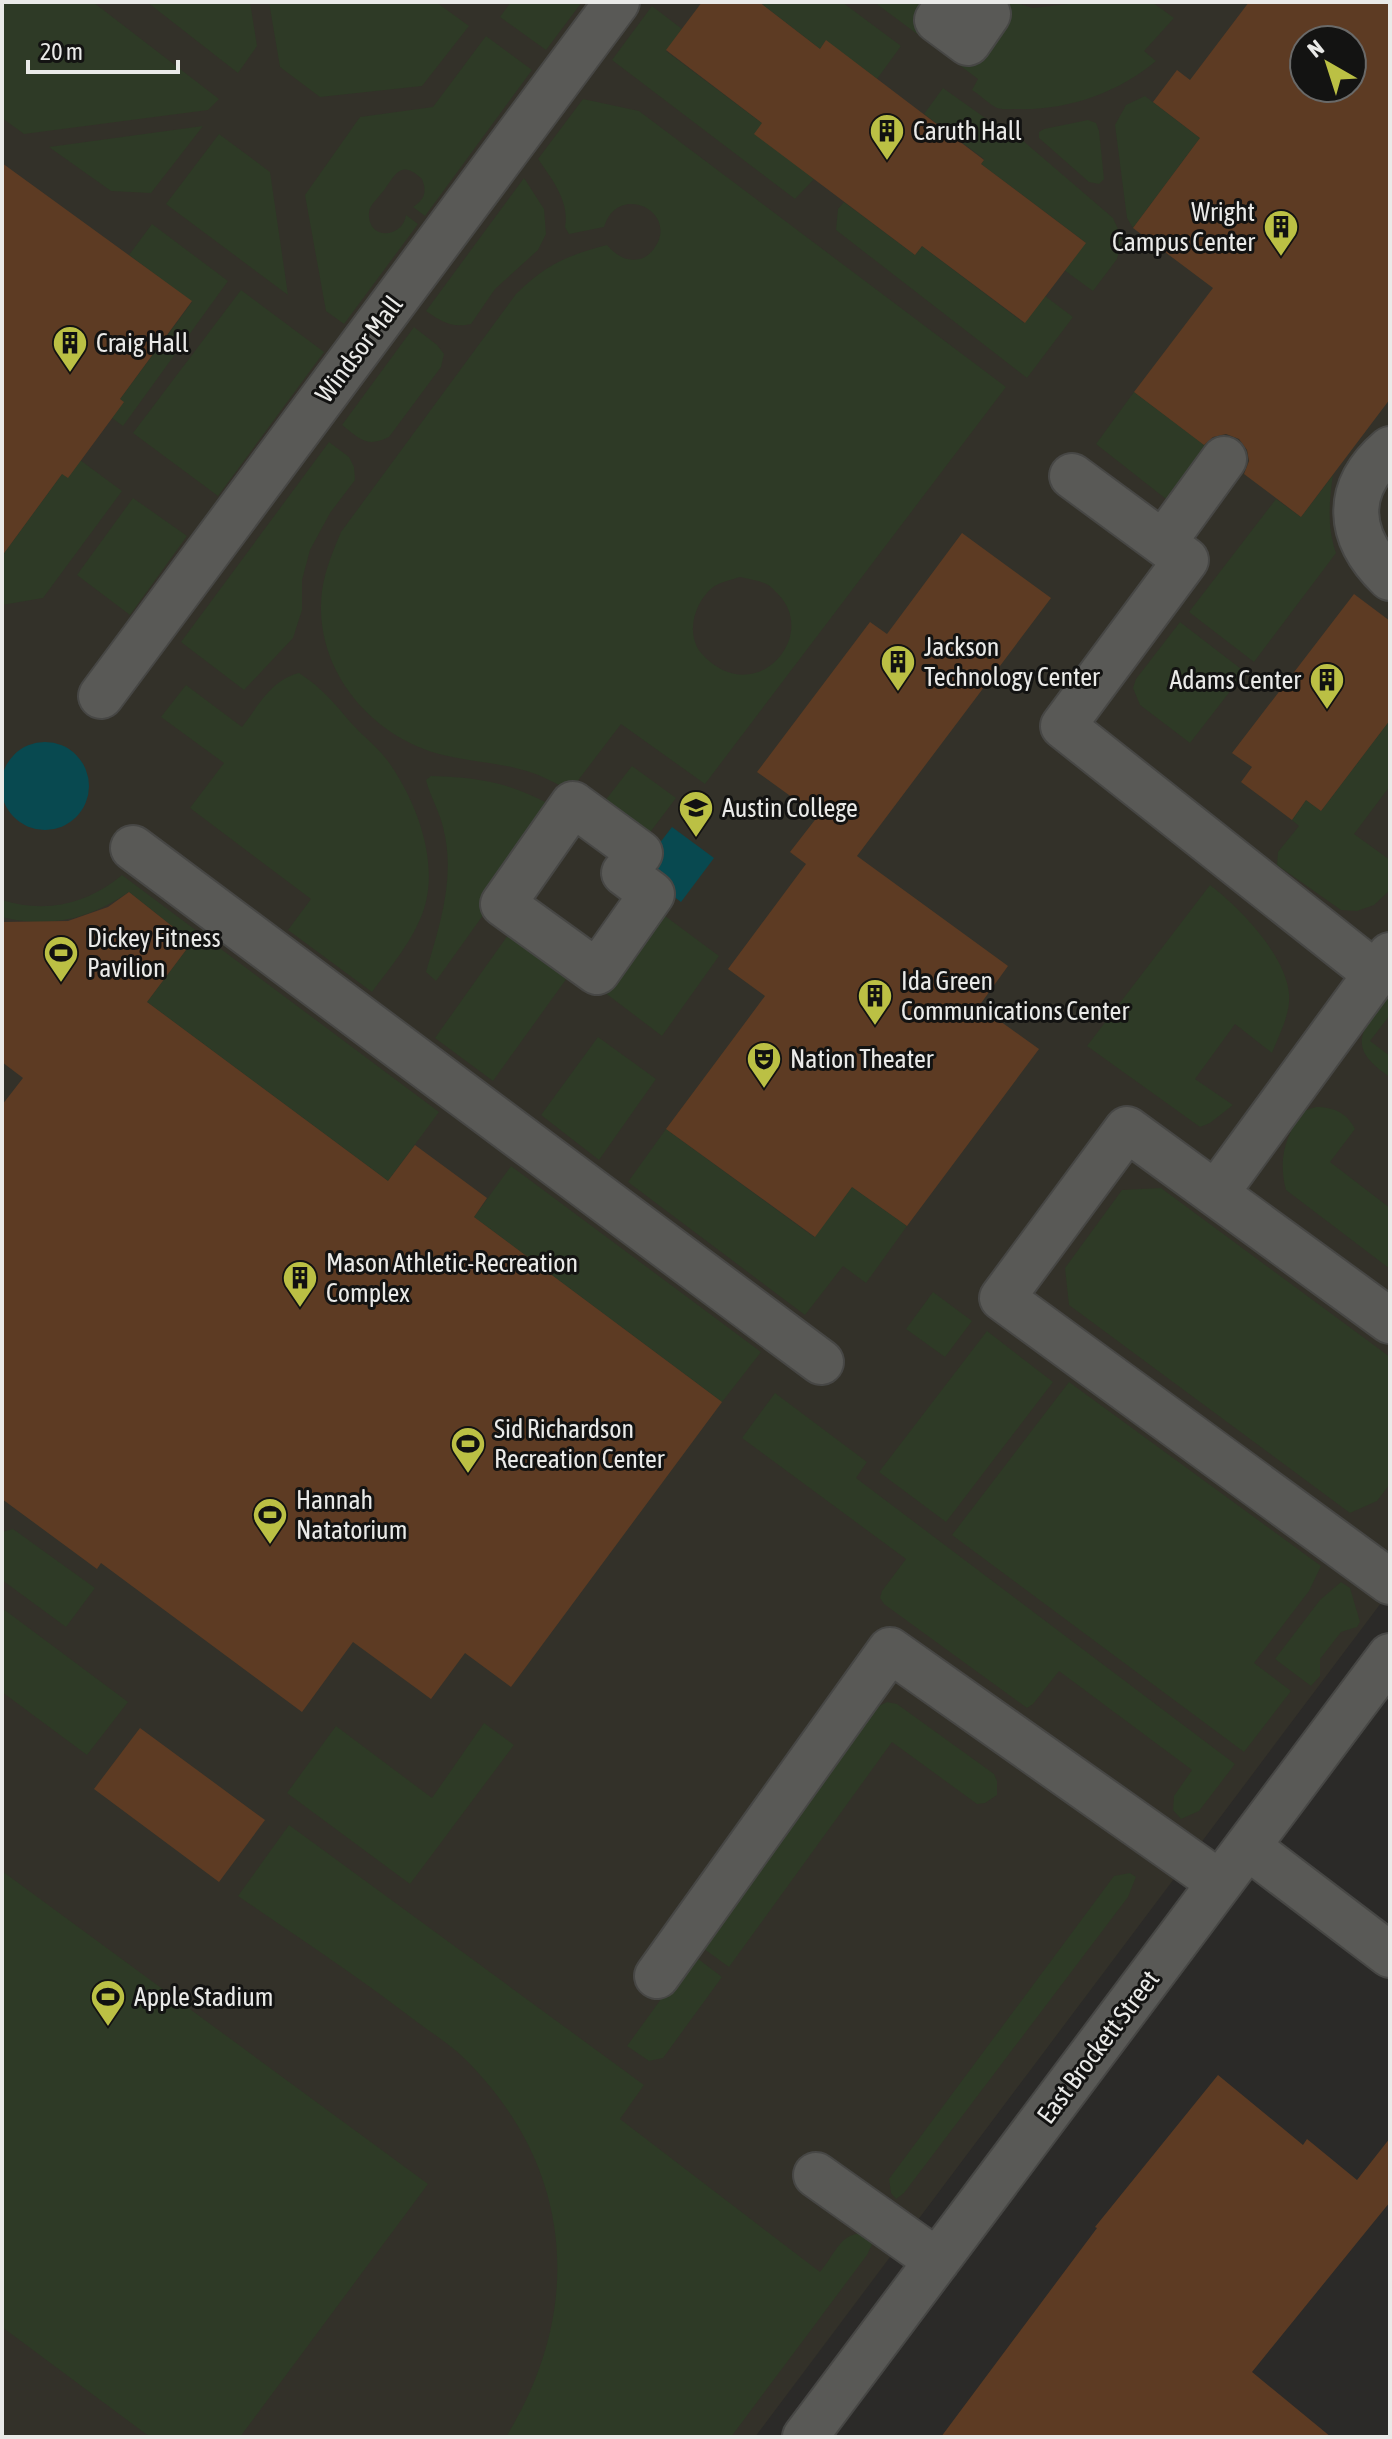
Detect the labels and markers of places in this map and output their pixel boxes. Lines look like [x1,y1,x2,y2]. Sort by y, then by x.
building icon: Caruth Hall [868,112,906,162]
place label: Caruth Hall [913,116,1022,146]
place label: Wright Campus Center [1112,197,1255,257]
building icon: Wright Campus Center [1262,208,1300,258]
building icon: Craig Hall [51,324,89,374]
place label: Craig Hall [96,328,189,358]
place label: Jackson Technology Center [924,632,1100,692]
building icon: Jackson Technology Center [879,643,917,693]
building icon: Adams Center [1308,661,1346,711]
place label: Adams Center [1170,665,1301,695]
school or university icon: Austin College [677,789,715,839]
place label: Austin College [722,793,858,823]
place label: Dickey Fitness Pavilion [87,923,221,983]
sports icon: Dickey Fitness Pavilion [42,934,80,984]
place label: Ida Green Communications Center [901,966,1129,1026]
building icon: Ida Green Communications Center [856,977,894,1027]
theatre icon: Nation Theater [745,1040,783,1090]
place label: Nation Theater [790,1044,934,1074]
place label: Mason Athletic-Recreation Complex [326,1248,578,1308]
building icon: Mason Athletic-Recreation Complex [281,1259,319,1309]
place label: Sid Richardson Recreation Center [494,1414,665,1474]
sports icon: Sid Richardson Recreation Center [449,1425,487,1475]
place label: Hannah Natatorium [296,1485,407,1545]
sports icon: Hannah Natatorium [251,1496,289,1546]
sports icon: Apple Stadium [89,1978,127,2028]
place label: Apple Stadium [134,1982,273,2012]

